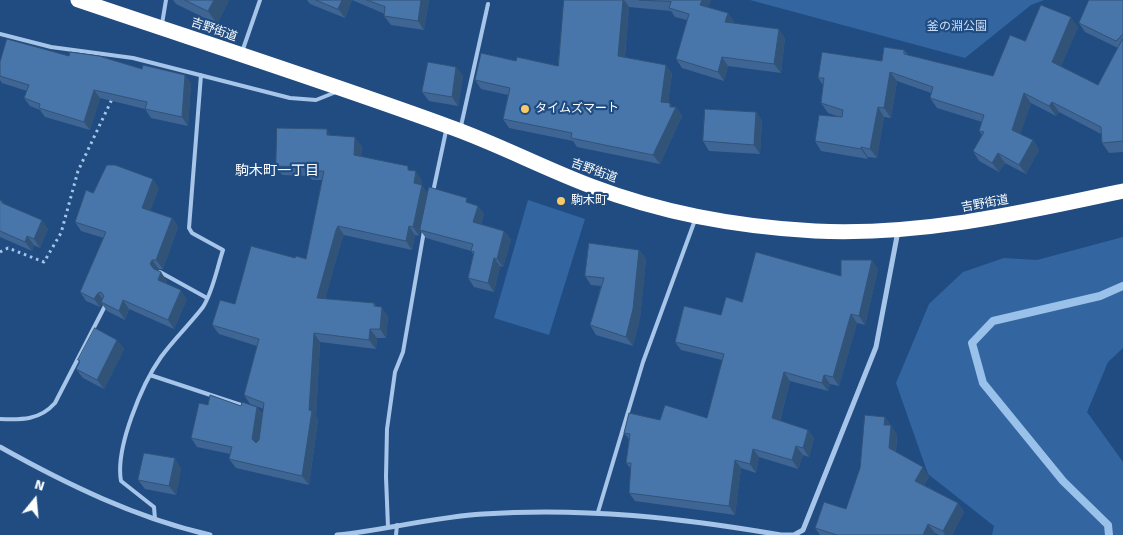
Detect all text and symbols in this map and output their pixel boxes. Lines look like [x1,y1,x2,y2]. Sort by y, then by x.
street label: 吉野街道 [189,15,239,45]
park label: 釜の淵公園 [927,20,987,34]
place label: タイムズマート [535,102,619,116]
marker: タイムズマート [519,103,531,115]
street label: 吉野街道 [569,156,619,186]
district label: 駒木町一丁目 [235,163,319,179]
street label: 吉野街道 [960,193,1010,215]
place label: 駒木町 [571,194,607,208]
marker: 駒木町 [555,195,567,207]
north arrow [10,475,60,525]
text: N [32,476,47,495]

